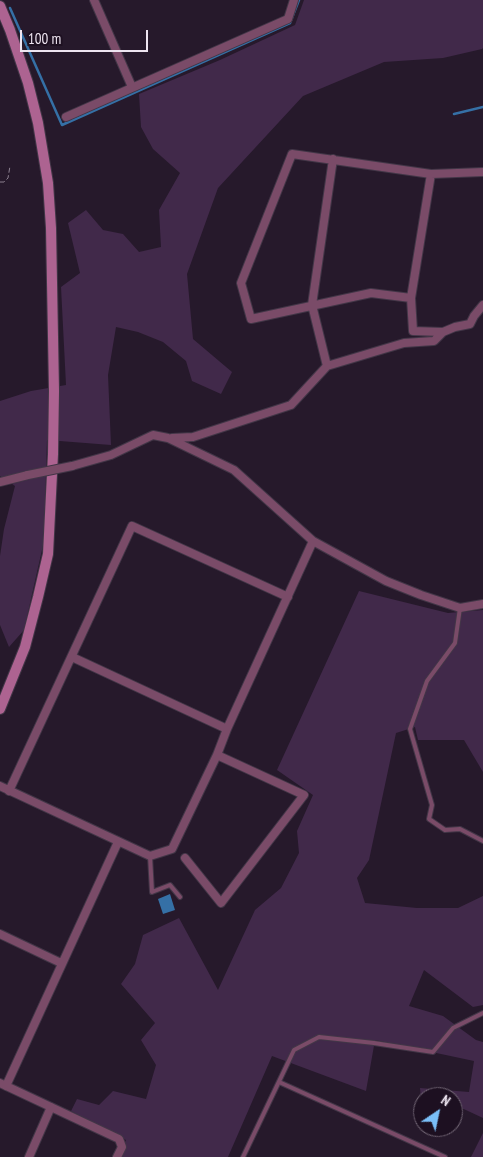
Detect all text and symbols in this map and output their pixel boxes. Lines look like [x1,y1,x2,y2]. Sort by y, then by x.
scale bar [22,20,150,52]
text: 100 m [28,29,61,48]
north arrow [413,1087,463,1137]
text: N [438,1091,454,1110]

